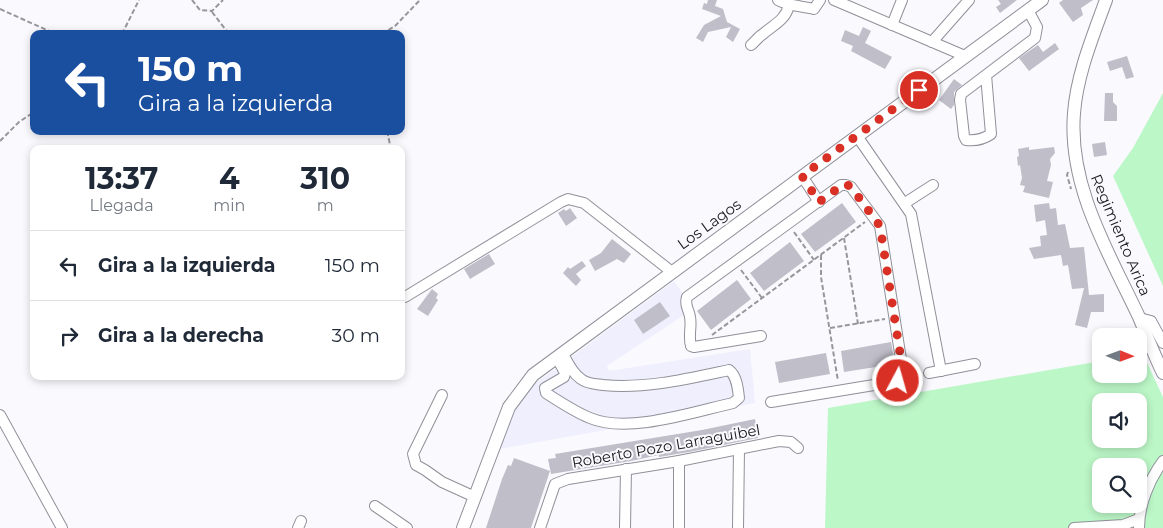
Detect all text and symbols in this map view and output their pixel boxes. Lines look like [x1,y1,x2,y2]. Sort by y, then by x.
text: 150 m [138,47,243,90]
icon: left [55,50,120,115]
pin [898,69,940,111]
icon: arrive [905,76,933,104]
text: Gira a la izquierda [138,90,333,117]
text: 13:37 [85,160,158,197]
text: 4 [219,160,240,197]
text: 310 [300,160,350,197]
street label: Regimiento Arica [1087,171,1155,299]
street label: Los Lagos [673,195,745,253]
text: Llegada [90,196,154,215]
text: min [213,196,245,215]
text: m [317,196,334,215]
icon: left [55,252,83,280]
text: Gira a la izquierda [98,254,276,277]
text: 150 m [325,254,380,277]
icon: right [55,322,83,350]
text: Gira a la derecha [98,324,264,347]
text: 30 m [332,324,380,347]
north arrow [1092,328,1148,382]
map controls [1092,328,1147,513]
position arrow [871,354,923,406]
button: sound [1092,393,1147,448]
street label: Roberto Pozo Larraguibel [570,420,762,472]
button: search [1092,458,1147,513]

